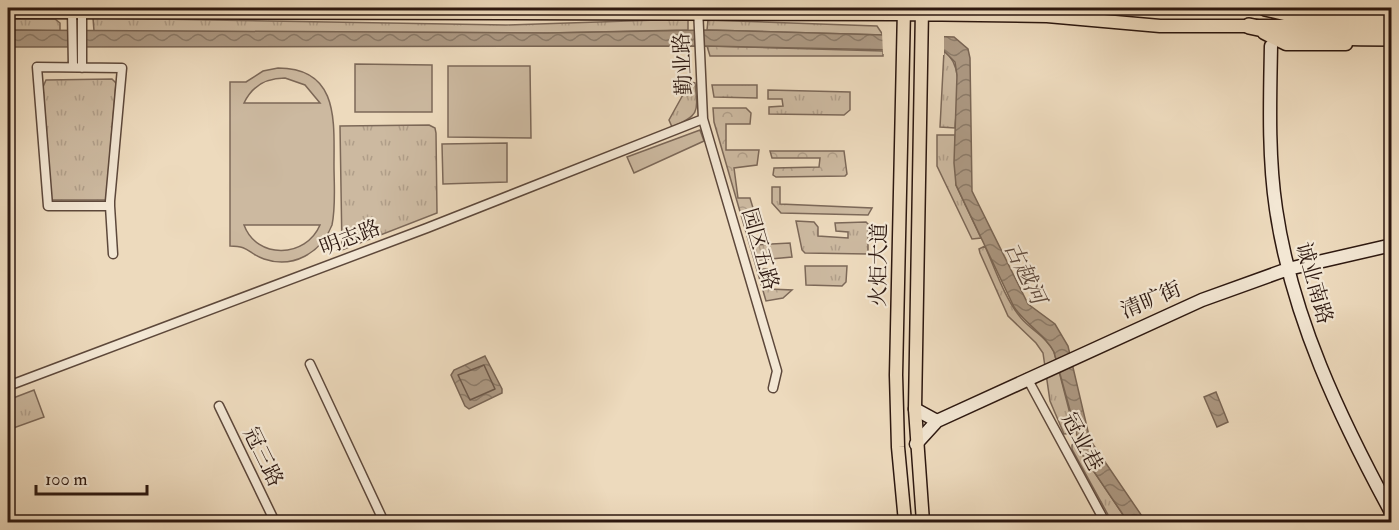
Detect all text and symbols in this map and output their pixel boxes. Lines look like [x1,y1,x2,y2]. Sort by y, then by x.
street label: 勤业路 [668,32,698,96]
street label: 园区五路 [735,205,785,293]
street label: 明志路 [316,214,384,262]
street label: 火炬大道 [865,223,893,307]
water label: 古越河 [998,237,1054,312]
street label: 诚业南路 [1289,239,1339,327]
street label: 清旷街 [1117,275,1185,325]
street label: 冠业巷 [1055,408,1109,476]
street label: 冠三路 [237,423,289,491]
scale bar [36,458,147,496]
text: 100 m [45,468,88,491]

